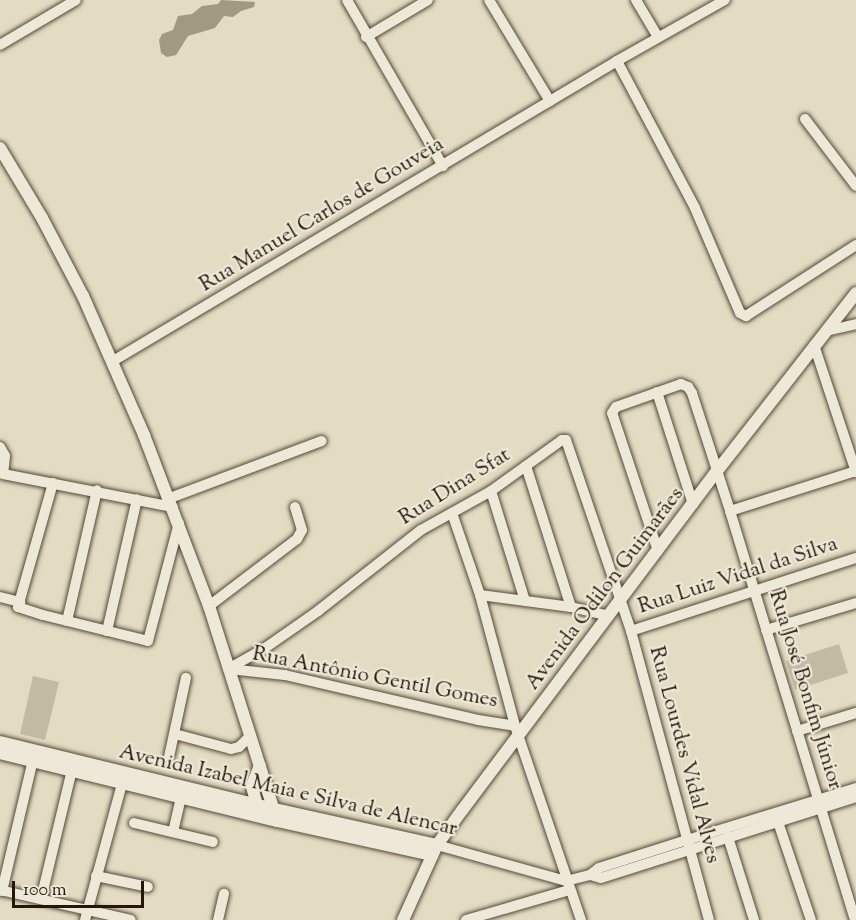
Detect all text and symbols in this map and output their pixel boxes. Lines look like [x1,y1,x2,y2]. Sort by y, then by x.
street label: Rua Manuel Carlos de Gouveia [195,132,449,298]
street label: Rua Dina Sfat [395,443,515,531]
street label: Avenida Odilon Guimarães [520,483,690,695]
street label: Rua Luiz Vidal da Silva [635,532,841,620]
street label: Rua José Bonfim Júnior [763,587,847,793]
street label: Rua Antônio Gentil Gomes [250,642,500,714]
street label: Rua Lourdes Vídal Alves [643,644,725,866]
street label: Avenida Izabel Maia e Silva de Alencar [117,740,459,842]
scale bar [15,869,147,907]
text: 100 m [23,878,67,904]

